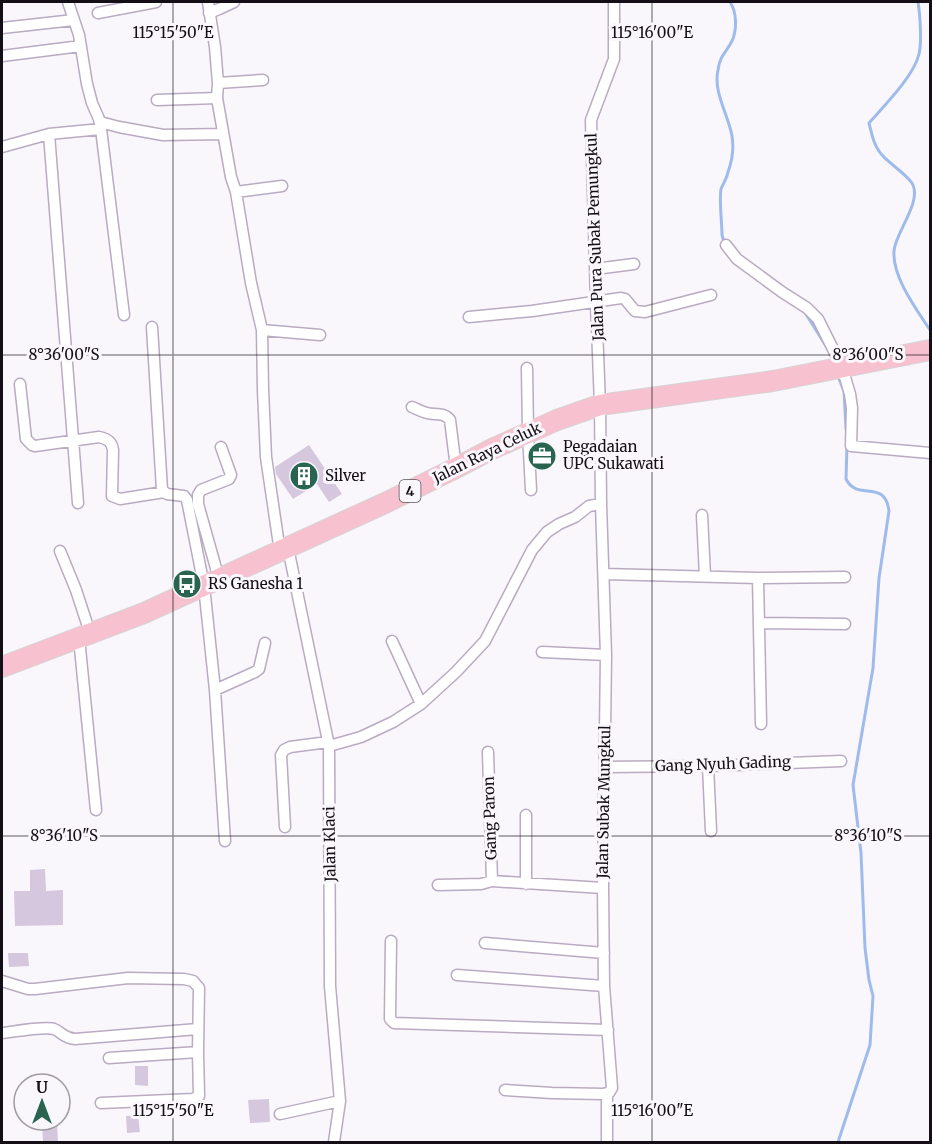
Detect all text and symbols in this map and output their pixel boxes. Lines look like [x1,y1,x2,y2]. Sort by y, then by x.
text: 115°15'50"E [132,23,214,42]
text: 115°16'00"E [611,23,693,42]
street label: Jalan Pura Subak Pemungkul [581,132,608,342]
text: 8°36'00"S [29,345,100,364]
text: 8°36'00"S [833,345,904,364]
street label: Jalan Raya Celuk [428,418,545,488]
place label: Pegadaian UPC Sukawati [563,437,664,473]
office icon: Pegadaian UPC Sukawati [526,440,558,472]
building icon: Silver [288,460,320,492]
place label: Silver [325,466,366,485]
road number: 4 [400,480,420,502]
bus stop icon: RS Ganesha 1 [171,568,203,600]
place label: RS Ganesha 1 [208,574,303,593]
street label: Jalan Subak Mungkul [593,725,614,880]
street label: Gang Nyuh Gading [655,752,791,775]
street label: Gang Paron [479,776,500,860]
street label: Jalan Klaci [319,806,340,883]
text: 8°36'10"S [30,826,98,845]
text: 8°36'10"S [834,826,902,845]
north arrow [12,1072,72,1132]
text: U [36,1077,48,1097]
text: 115°15'50"E [132,1101,214,1120]
text: 115°16'00"E [611,1101,693,1120]

